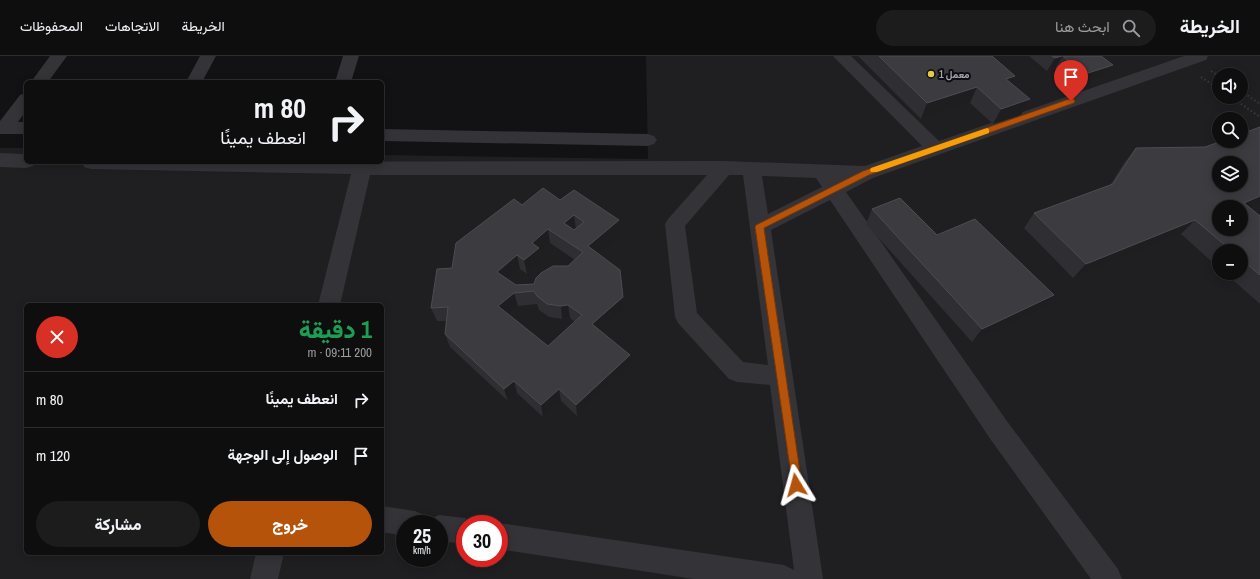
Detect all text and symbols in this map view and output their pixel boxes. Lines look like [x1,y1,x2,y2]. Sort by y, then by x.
search box [876,10,1156,46]
text: الخريطة [1180,13,1240,39]
text: ابحث هنا [1055,16,1110,37]
text: المحفوظات [20,17,83,35]
text: الاتجاهات [105,17,159,35]
text: الخريطة [181,17,225,35]
icon: search [1120,17,1142,39]
pin [1054,60,1088,101]
icon: arrive [1060,66,1082,88]
place label: معمل 1 [939,68,970,81]
map controls [1212,68,1248,280]
button: sound [1212,68,1248,104]
marker: معمل 1 [926,69,936,79]
text: 80 m [254,89,306,127]
icon: right [320,96,372,148]
button: search [1212,112,1248,148]
text: انعطف يمينًا [220,125,306,150]
button: layers [1212,156,1248,192]
button: + [1212,200,1248,236]
button: − [1212,244,1248,280]
text: 1 دقيقة [299,313,372,345]
button: close [36,316,78,358]
text: 200 m · 09:11 [308,344,372,361]
text: انعطف يمينًا [265,388,338,409]
text: 80 m [36,389,63,410]
icon: right [350,389,372,411]
text: الوصول إلى الوجهة [227,444,338,465]
text: 120 m [36,445,70,466]
icon: arrive [350,445,372,467]
position arrow [775,464,817,506]
button: مشاركة [36,501,200,547]
button: خروج [208,501,372,547]
speed limit sign: 30 [456,515,508,567]
text: 25 [413,522,431,549]
text: km/h [413,544,431,557]

